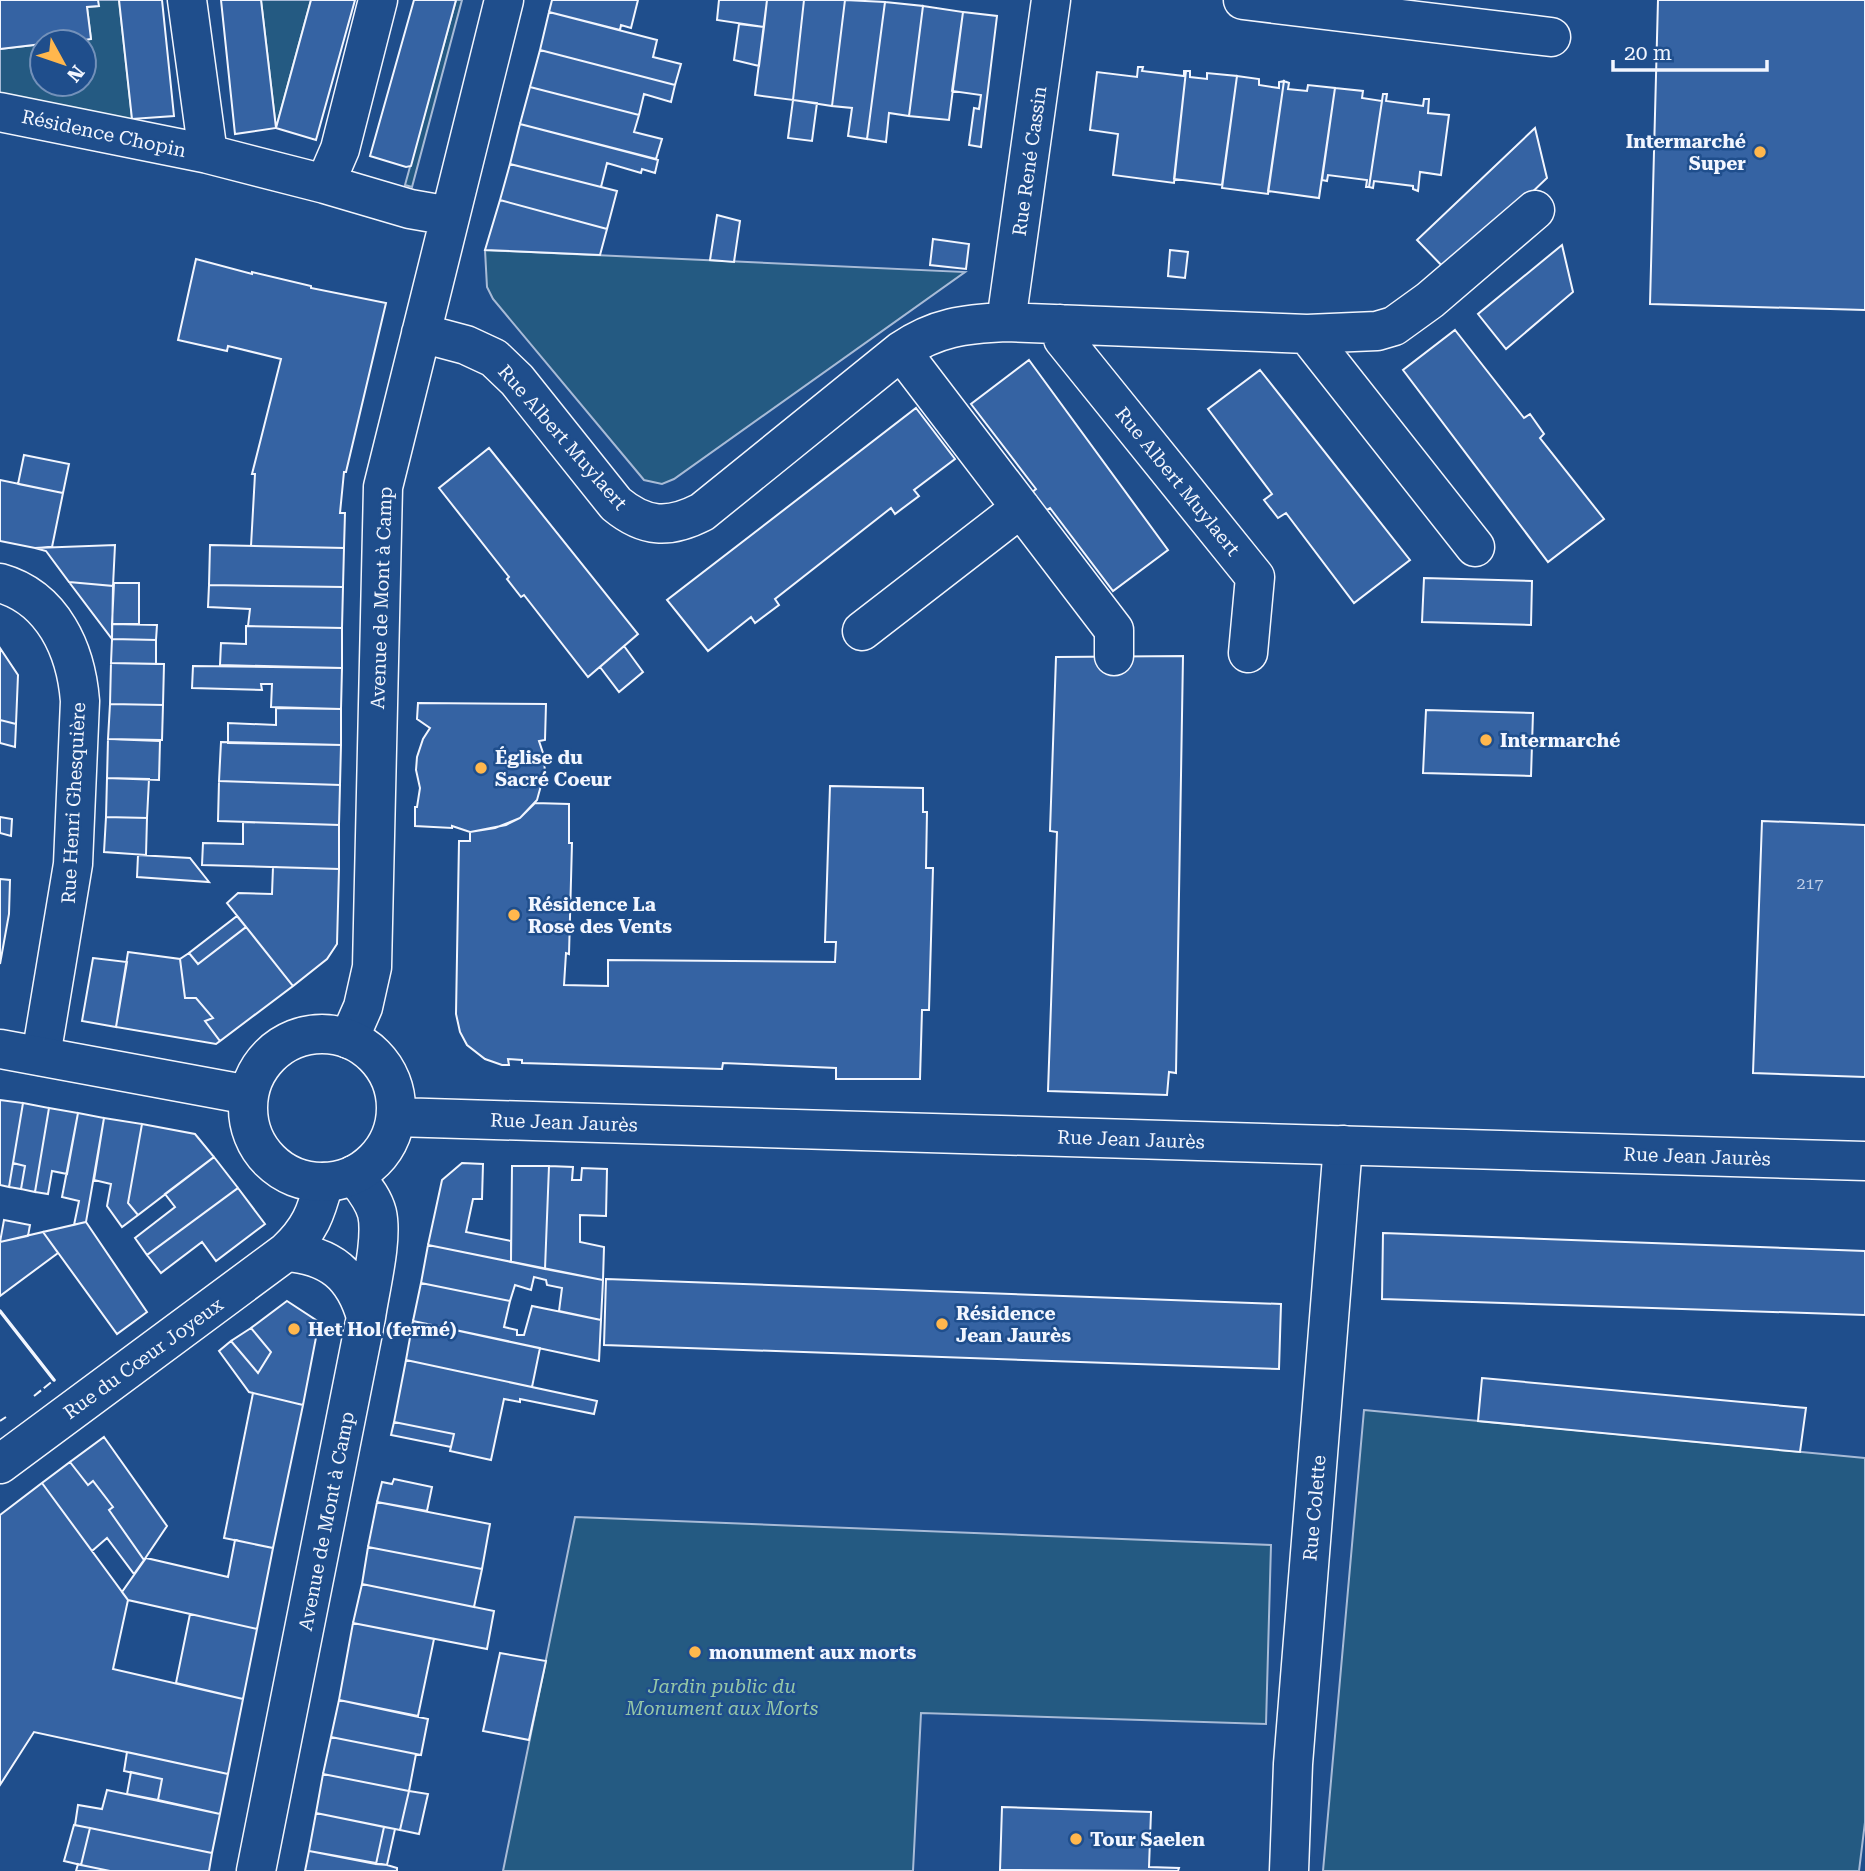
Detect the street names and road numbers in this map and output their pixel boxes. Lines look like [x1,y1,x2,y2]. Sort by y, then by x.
street label: Rue René Cassin [1008,85,1051,237]
street label: Résidence Chopin [20,105,188,162]
street label: Rue Albert Muylaert [493,360,632,515]
street label: Rue Albert Muylaert [1111,402,1245,560]
street label: Avenue de Mont à Camp [366,486,397,710]
street label: Rue Henri Ghesquière [57,702,90,904]
street label: Rue Jean Jaurès [490,1108,638,1137]
street label: Rue Jean Jaurès [1057,1125,1205,1154]
street label: Rue Jean Jaurès [1623,1142,1771,1171]
street label: Rue du Cœur Joyeux [59,1293,228,1424]
street label: Avenue de Mont à Camp [294,1410,359,1633]
street label: Rue Colette [1298,1454,1331,1562]

